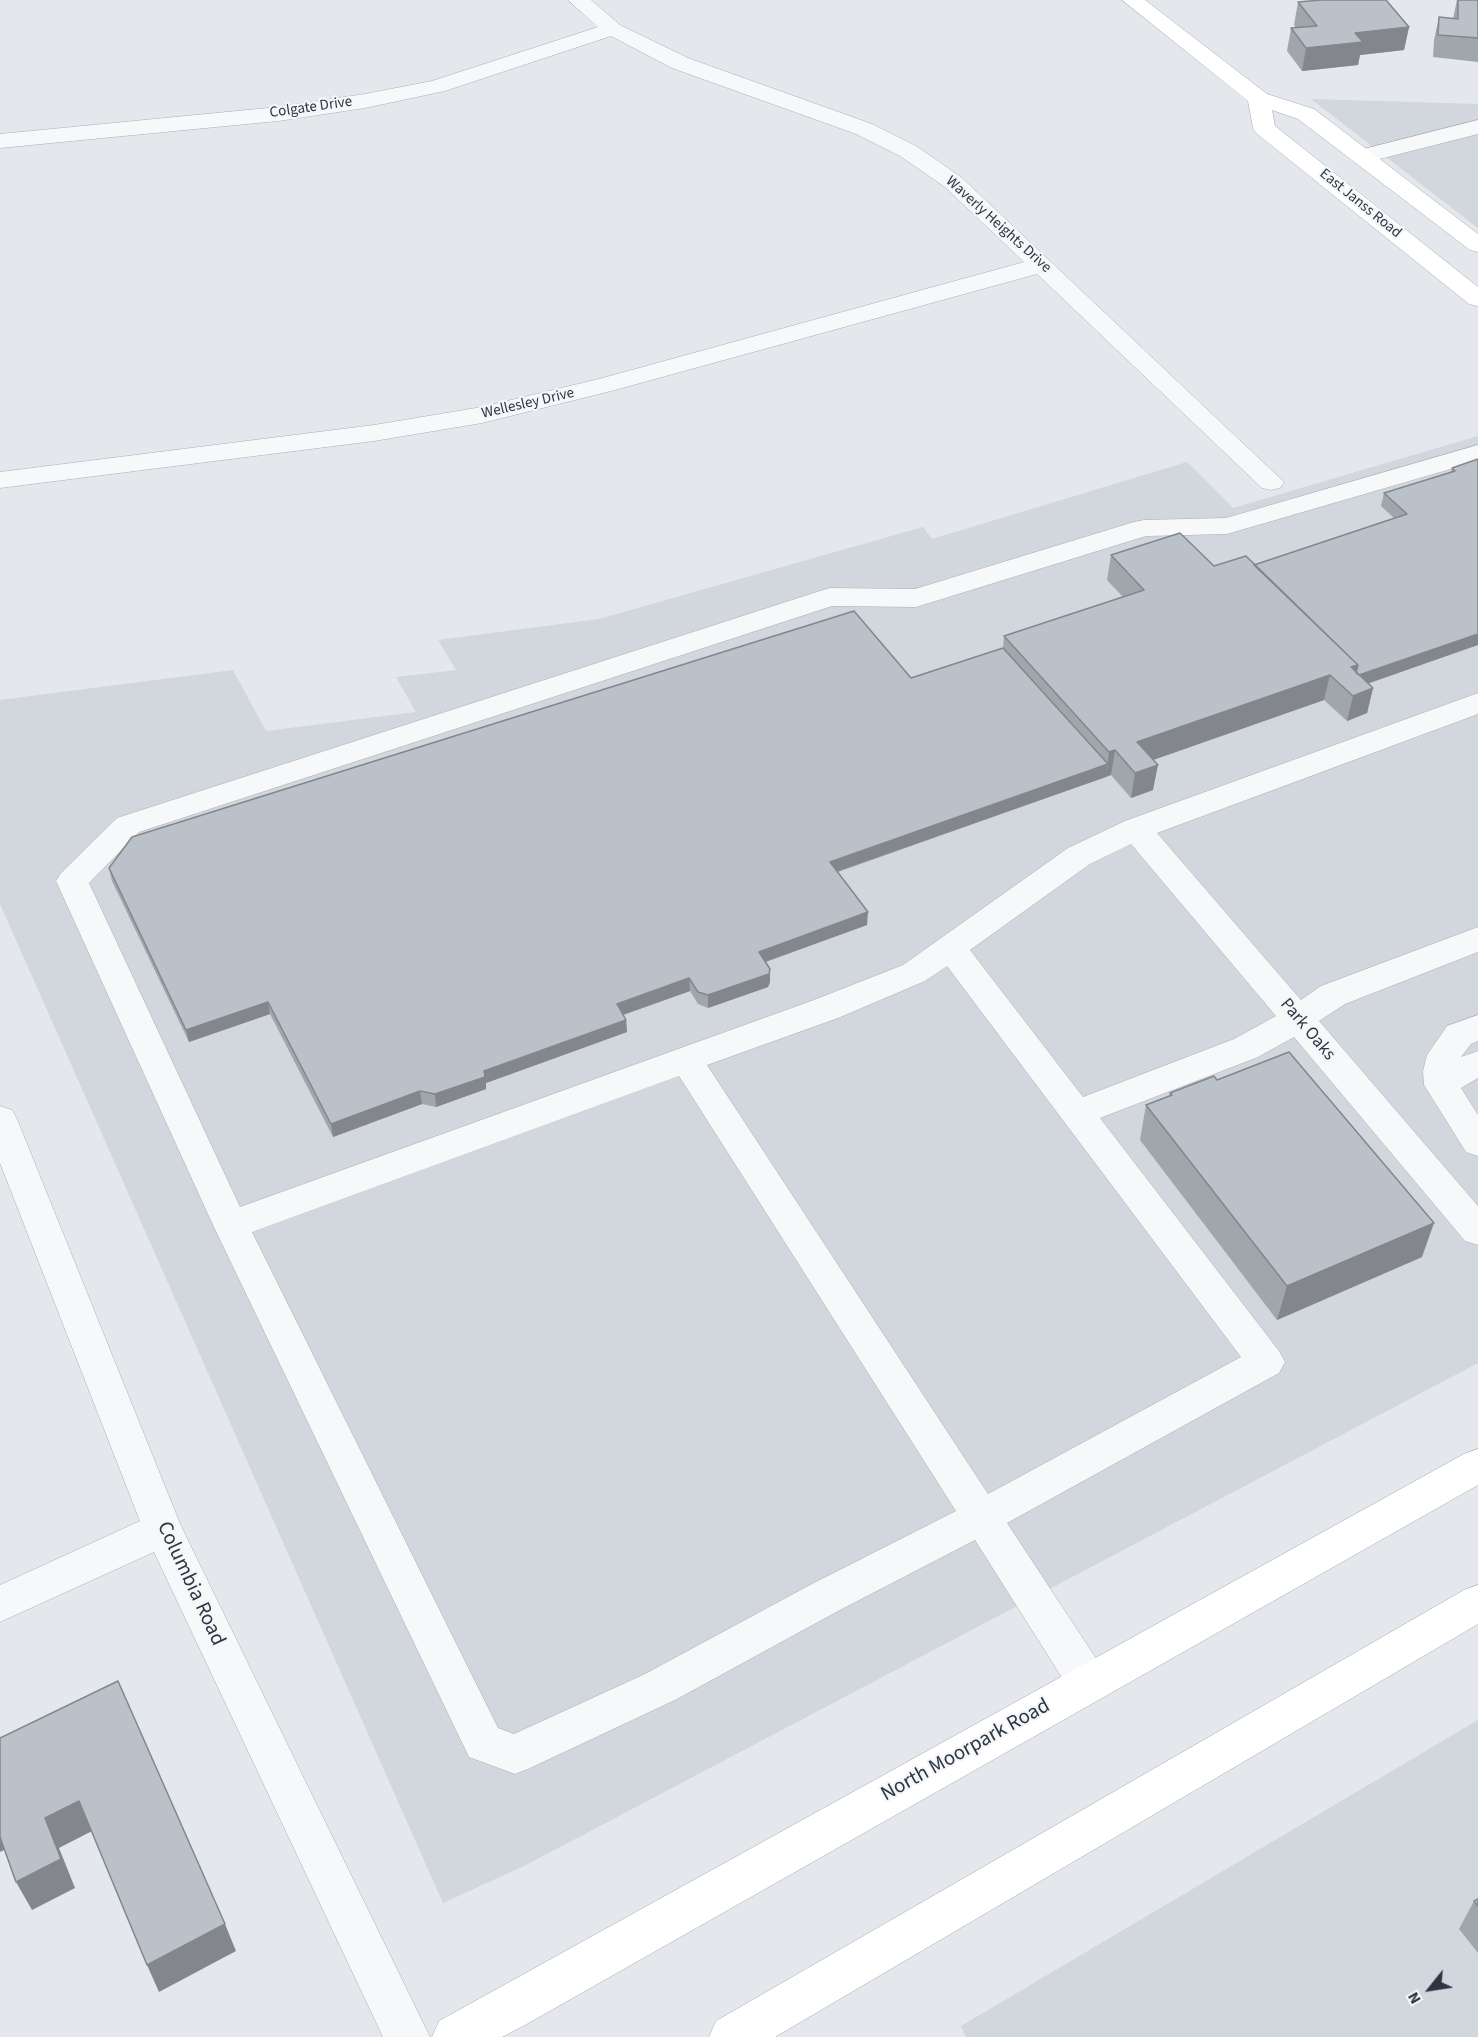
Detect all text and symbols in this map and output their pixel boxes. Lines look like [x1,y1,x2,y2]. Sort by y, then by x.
street label: Colgate Drive [269,93,353,123]
street label: East Janss Road [1315,165,1405,243]
street label: Waverly Heights Drive [941,173,1055,277]
street label: Wellesley Drive [480,385,576,423]
street label: Park Oaks [1275,994,1339,1066]
street label: Columbia Road [150,1518,230,1650]
street label: North Moorpark Road [877,1694,1055,1808]
north arrow [1400,1959,1460,2019]
text: N [1402,1988,1427,2008]

